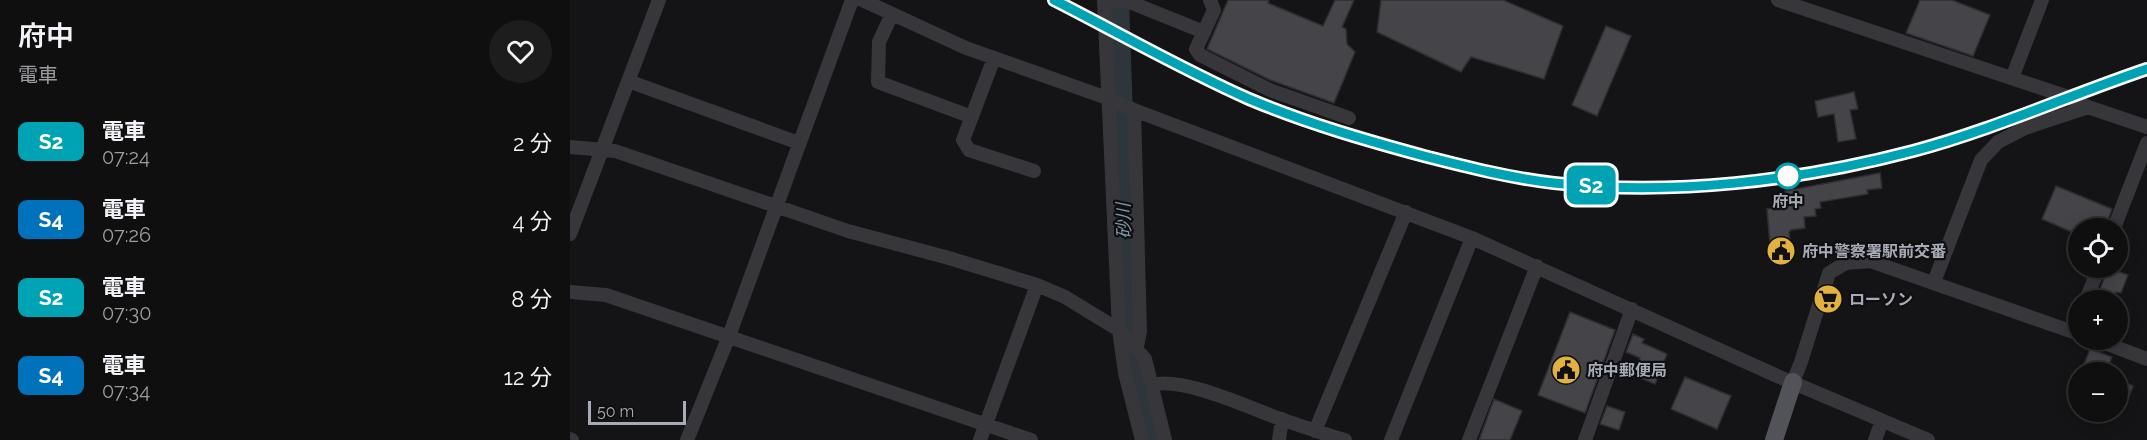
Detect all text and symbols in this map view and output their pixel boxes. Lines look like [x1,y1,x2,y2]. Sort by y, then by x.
text: 府中 [18,20,74,53]
button: heart [489,20,552,83]
text: 電車 [18,63,58,87]
text: 電車 [102,118,146,144]
text: S2 [39,129,63,154]
text: 2 分 [513,130,552,156]
text: 07:24 [102,145,150,169]
marker: 府中 [1775,163,1801,189]
line badge: S2 [1564,166,1618,204]
text: S2 [1579,173,1603,198]
place label: 府中 [1772,192,1804,211]
text: 電車 [102,196,146,222]
water label: 砂川 [1112,201,1135,239]
text: S4 [39,207,63,232]
text: 4 分 [512,208,552,234]
map controls [2068,218,2128,422]
button: locate [2068,218,2128,278]
text: 07:26 [102,223,151,247]
public building icon: 府中警察署駅前交番 [1765,235,1797,267]
place label: 府中警察署駅前交番 [1802,242,1946,261]
text: 電車 [102,274,146,300]
supermarket icon: ローソン [1812,283,1844,315]
text: S2 [39,285,63,310]
text: 8 分 [511,286,552,312]
place label: ローソン [1849,290,1913,309]
button: + [2068,290,2128,350]
text: 07:30 [102,301,151,325]
text: 電車 [102,352,146,378]
public building icon: 府中郵便局 [1550,354,1582,386]
place label: 府中郵便局 [1587,361,1667,380]
button: − [2068,362,2128,422]
text: S4 [39,363,63,388]
text: 12 分 [504,364,552,390]
text: 07:34 [102,379,150,403]
scale bar [588,398,686,426]
text: 50 m [597,402,634,421]

